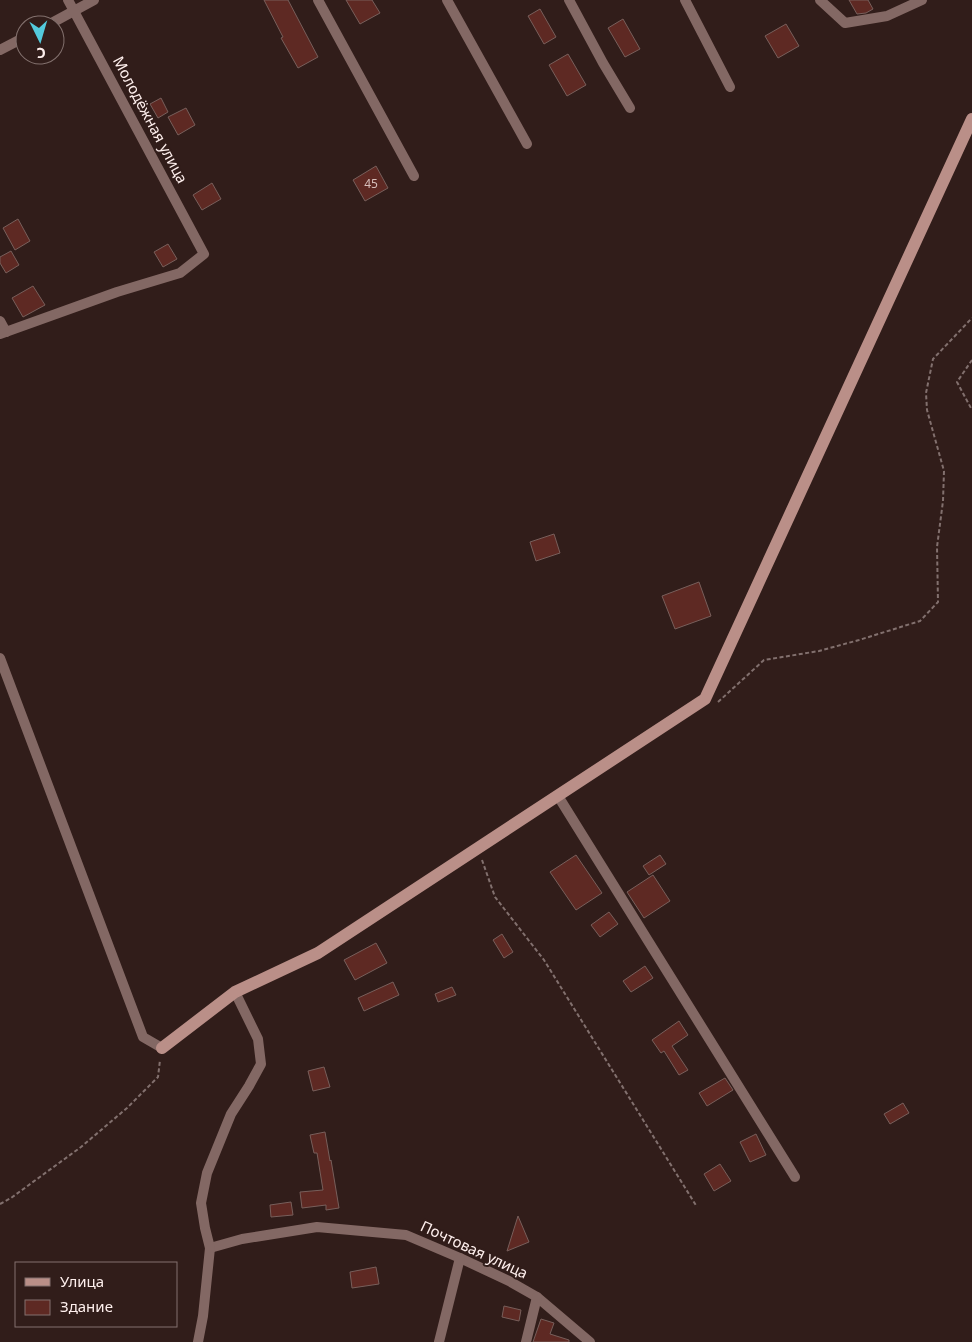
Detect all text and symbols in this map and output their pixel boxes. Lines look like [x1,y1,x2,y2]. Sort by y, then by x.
north arrow [15,15,65,65]
text: С [36,44,47,63]
street label: Молодёжная улица [109,53,193,187]
house number: 45 [364,175,378,192]
street label: Почтовая улица [418,1215,531,1283]
legend [15,1262,178,1327]
text: Улица [60,1271,104,1291]
text: Здание [60,1296,113,1316]

